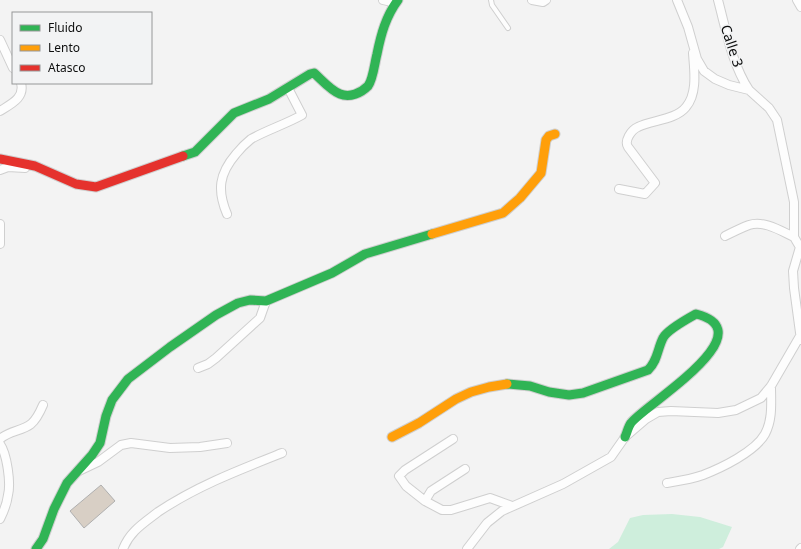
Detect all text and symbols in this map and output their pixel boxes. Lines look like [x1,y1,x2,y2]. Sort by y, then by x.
legend [12,12,152,84]
text: Fluido [48,19,82,36]
street label: Calle 3 [717,22,748,69]
text: Lento [48,39,80,56]
text: Atasco [48,59,86,76]

